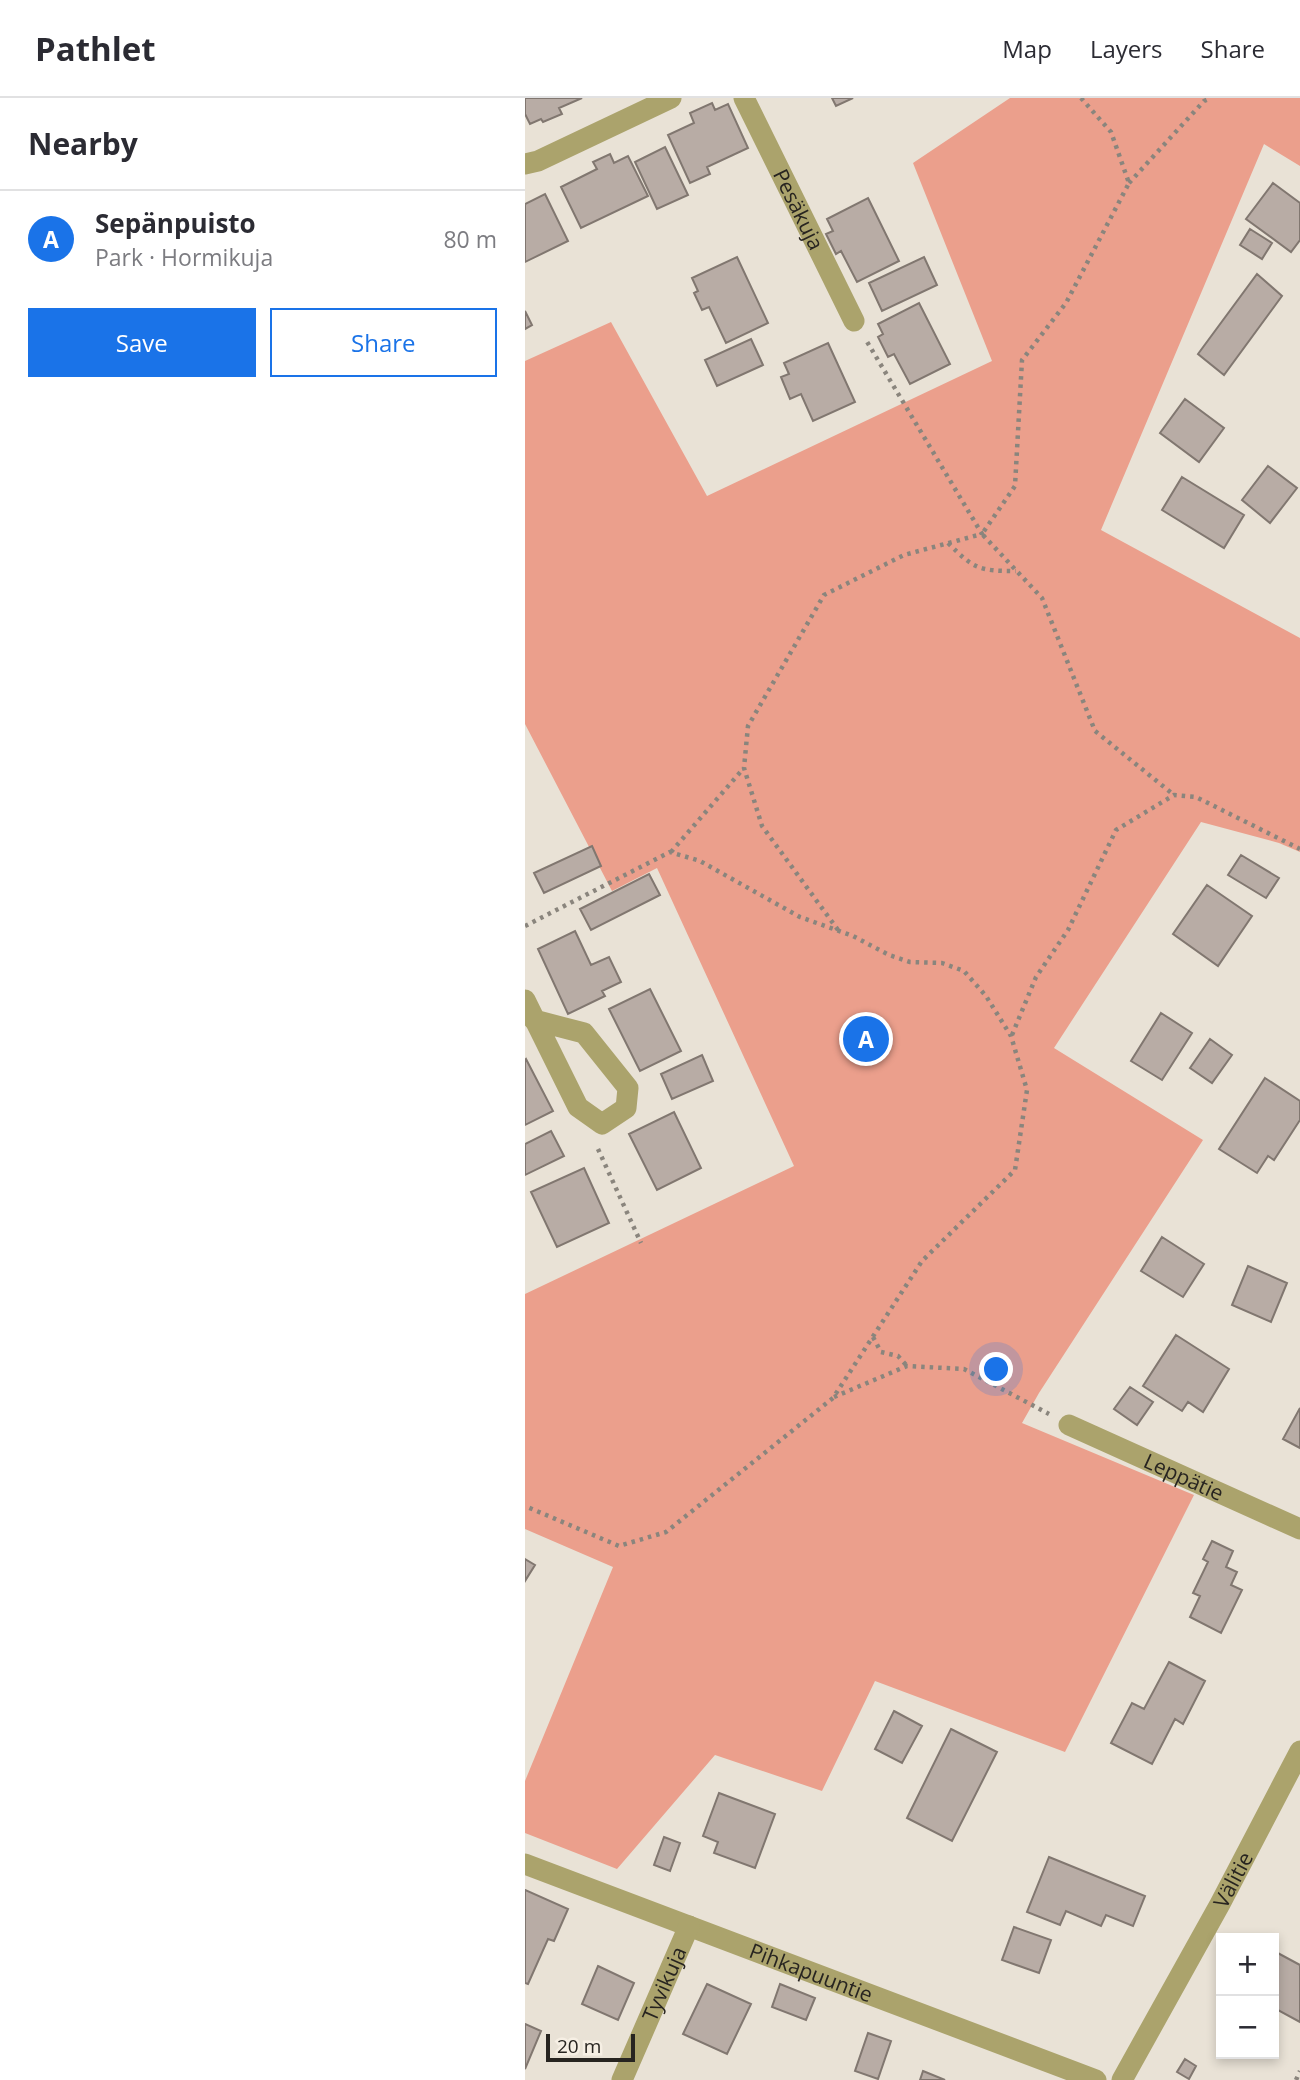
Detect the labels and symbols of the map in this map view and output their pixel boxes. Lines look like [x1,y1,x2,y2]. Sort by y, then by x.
street label: Pesäkuja [767,164,831,254]
pin: A [843,1013,889,1065]
your location [979,1352,1013,1386]
street label: Leppätie [1139,1447,1228,1507]
street label: Välitie [1207,1847,1259,1912]
street label: Pihkapuuntie [746,1936,877,2008]
street label: Tyvikuja [635,1942,692,2025]
scale bar [546,2031,635,2063]

